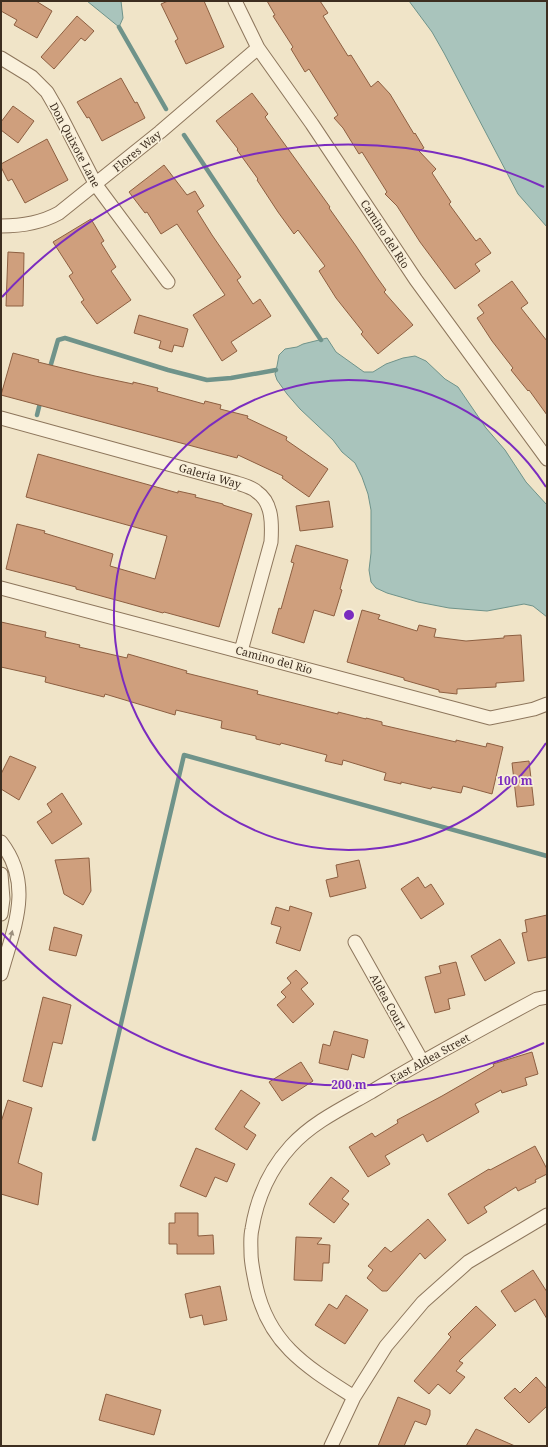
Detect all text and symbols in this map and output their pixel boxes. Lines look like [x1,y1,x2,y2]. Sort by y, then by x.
street label: Don Quixote Lane [47,100,104,190]
street label: Flores Way [109,126,165,175]
street label: Camino del Rio [358,196,413,271]
street label: Galeria Way [177,459,244,492]
centre of rings [342,608,356,622]
street label: Camino del Rio [234,642,314,677]
text: 100 m [497,772,533,789]
one-way arrow [8,930,14,942]
street label: Aldea Court [367,971,410,1033]
street label: East Aldea Street [388,1030,472,1086]
text: 200 m [331,1076,367,1093]

